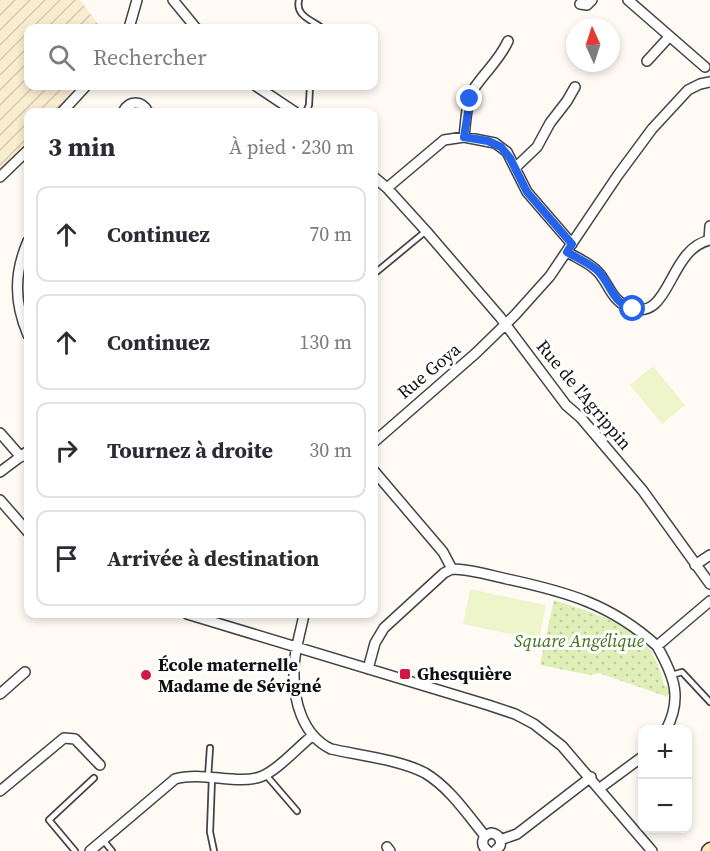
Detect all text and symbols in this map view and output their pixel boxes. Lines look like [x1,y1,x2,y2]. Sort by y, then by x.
north arrow [566,18,620,72]
search box [24,24,378,90]
icon: search [45,41,78,74]
text: Rechercher [93,42,207,72]
route end [456,85,482,111]
text: 3 min [48,129,115,165]
text: À pied · 230 m [229,133,354,161]
icon: ahead [50,218,83,251]
text: Continuez [107,219,210,249]
text: 70 m [309,220,352,248]
route start [619,295,645,321]
icon: ahead [50,326,83,359]
text: Continuez [107,327,210,357]
text: 130 m [299,328,352,356]
street label: Rue de l'Agrippin [531,334,638,455]
street label: Rue Goya [392,336,466,404]
icon: right [50,434,83,467]
text: Tournez à droite [107,435,273,465]
text: 30 m [309,436,352,464]
icon: arrive [50,542,83,575]
text: Arrivée à destination [107,543,319,573]
park label: Square Angélique [514,628,645,653]
place label: École maternelle Madame de Sévigné [158,652,321,698]
place label: Ghesquière [417,661,512,686]
marker: Ghesquière [398,667,412,681]
marker: École maternelle Madame de Sévigné [139,668,153,682]
map controls [638,725,692,833]
button: + [638,725,692,779]
button: − [638,779,692,833]

